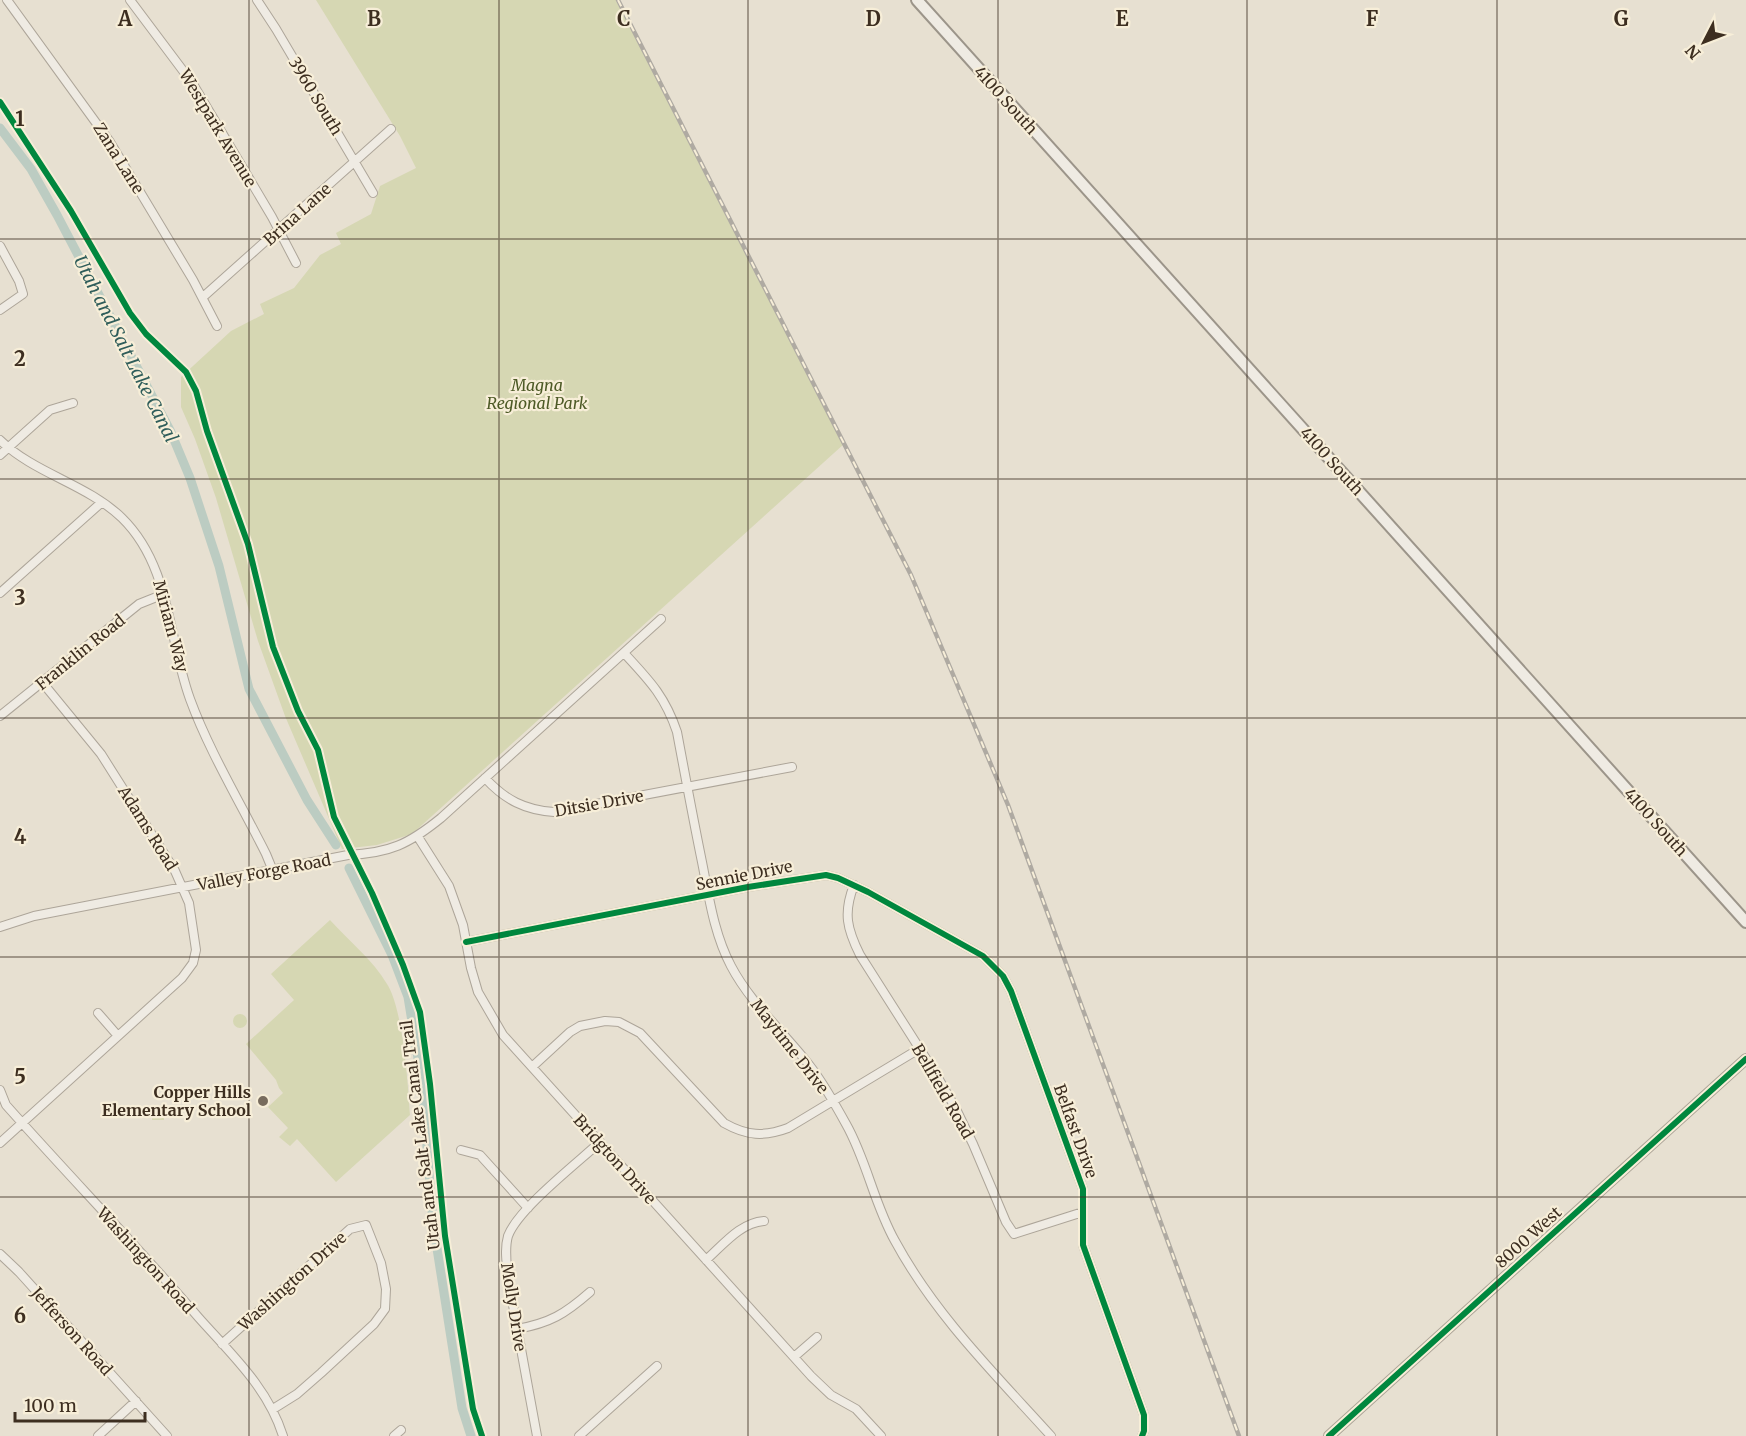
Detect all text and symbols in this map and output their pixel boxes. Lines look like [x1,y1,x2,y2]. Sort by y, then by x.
text: A [117,6,133,31]
text: B [367,6,381,31]
text: C [617,6,631,31]
text: D [865,6,881,31]
text: E [1115,6,1129,31]
text: F [1366,6,1379,31]
text: G [1614,6,1629,31]
north arrow [1674,12,1734,72]
text: N [1681,40,1705,63]
street label: 3960 South [285,53,347,139]
street label: 4100 South [970,62,1042,139]
street label: Westpark Avenue [175,65,261,190]
text: 1 [15,106,25,131]
street label: Zana Lane [89,119,149,197]
street label: Brina Lane [259,178,335,250]
water label: Utah and Salt Lake Canal [69,252,183,446]
text: 2 [14,346,26,371]
park label: Magna Regional Park [486,375,588,413]
street label: 4100 South [1296,423,1368,500]
street label: Miriam Way [149,578,193,675]
text: 3 [14,585,26,610]
street label: Franklin Road [31,610,129,694]
street label: Adams Road [114,781,182,874]
street label: 4100 South [1620,784,1692,861]
street label: Ditsie Drive [553,785,645,821]
text: 4 [14,824,27,849]
street label: Valley Forge Road [195,849,333,895]
street label: Sennie Drive [694,856,794,894]
street label: Maytime Drive [747,995,833,1097]
street label: Utah and Salt Lake Canal Trail [396,1019,444,1251]
street label: Bellfield Road [908,1040,978,1142]
text: 5 [14,1064,26,1089]
street label: Belfast Drive [1050,1081,1102,1181]
place label: Copper Hills Elementary School [102,1082,251,1120]
marker: Copper Hills Elementary School [256,1094,270,1108]
street label: Bridgton Drive [570,1110,660,1208]
street label: Washington Road [92,1202,199,1317]
street label: 8000 West [1491,1202,1566,1272]
street label: Washington Drive [233,1227,350,1336]
street label: Molly Drive [497,1261,531,1353]
street label: Jefferson Road [27,1282,117,1379]
text: 6 [14,1303,26,1328]
scale bar [15,1385,146,1423]
text: 100 m [24,1394,77,1417]

